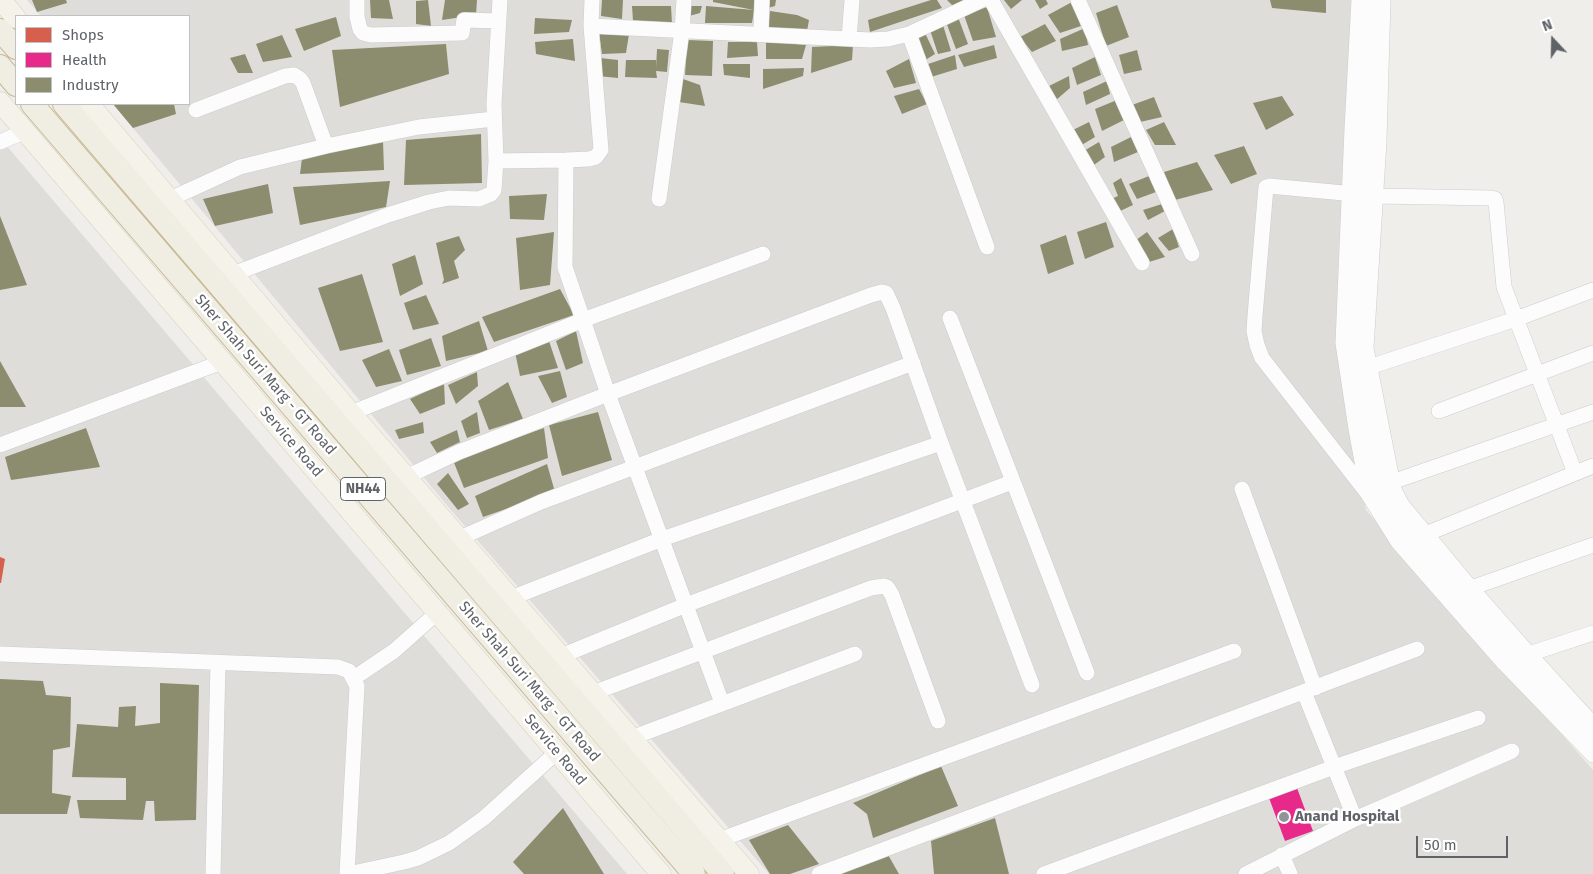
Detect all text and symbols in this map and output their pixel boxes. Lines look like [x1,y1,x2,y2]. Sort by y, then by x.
legend [15,15,190,105]
north arrow [1528,15,1578,65]
text: N [1540,16,1555,35]
text: Shops [62,26,104,44]
text: Health [62,51,107,69]
text: Industry [62,76,119,94]
street label: Sher Shah Suri Marg - GT Road [191,291,339,459]
street label: Service Road [256,403,326,481]
road number: NH44 [340,478,386,500]
street label: Sher Shah Suri Marg - GT Road [455,598,603,766]
street label: Service Road [520,711,590,789]
place label: Anand Hospital [1295,808,1399,826]
marker: Anand Hospital [1277,810,1291,824]
scale bar [1418,826,1510,858]
text: 50 m [1424,836,1457,854]

